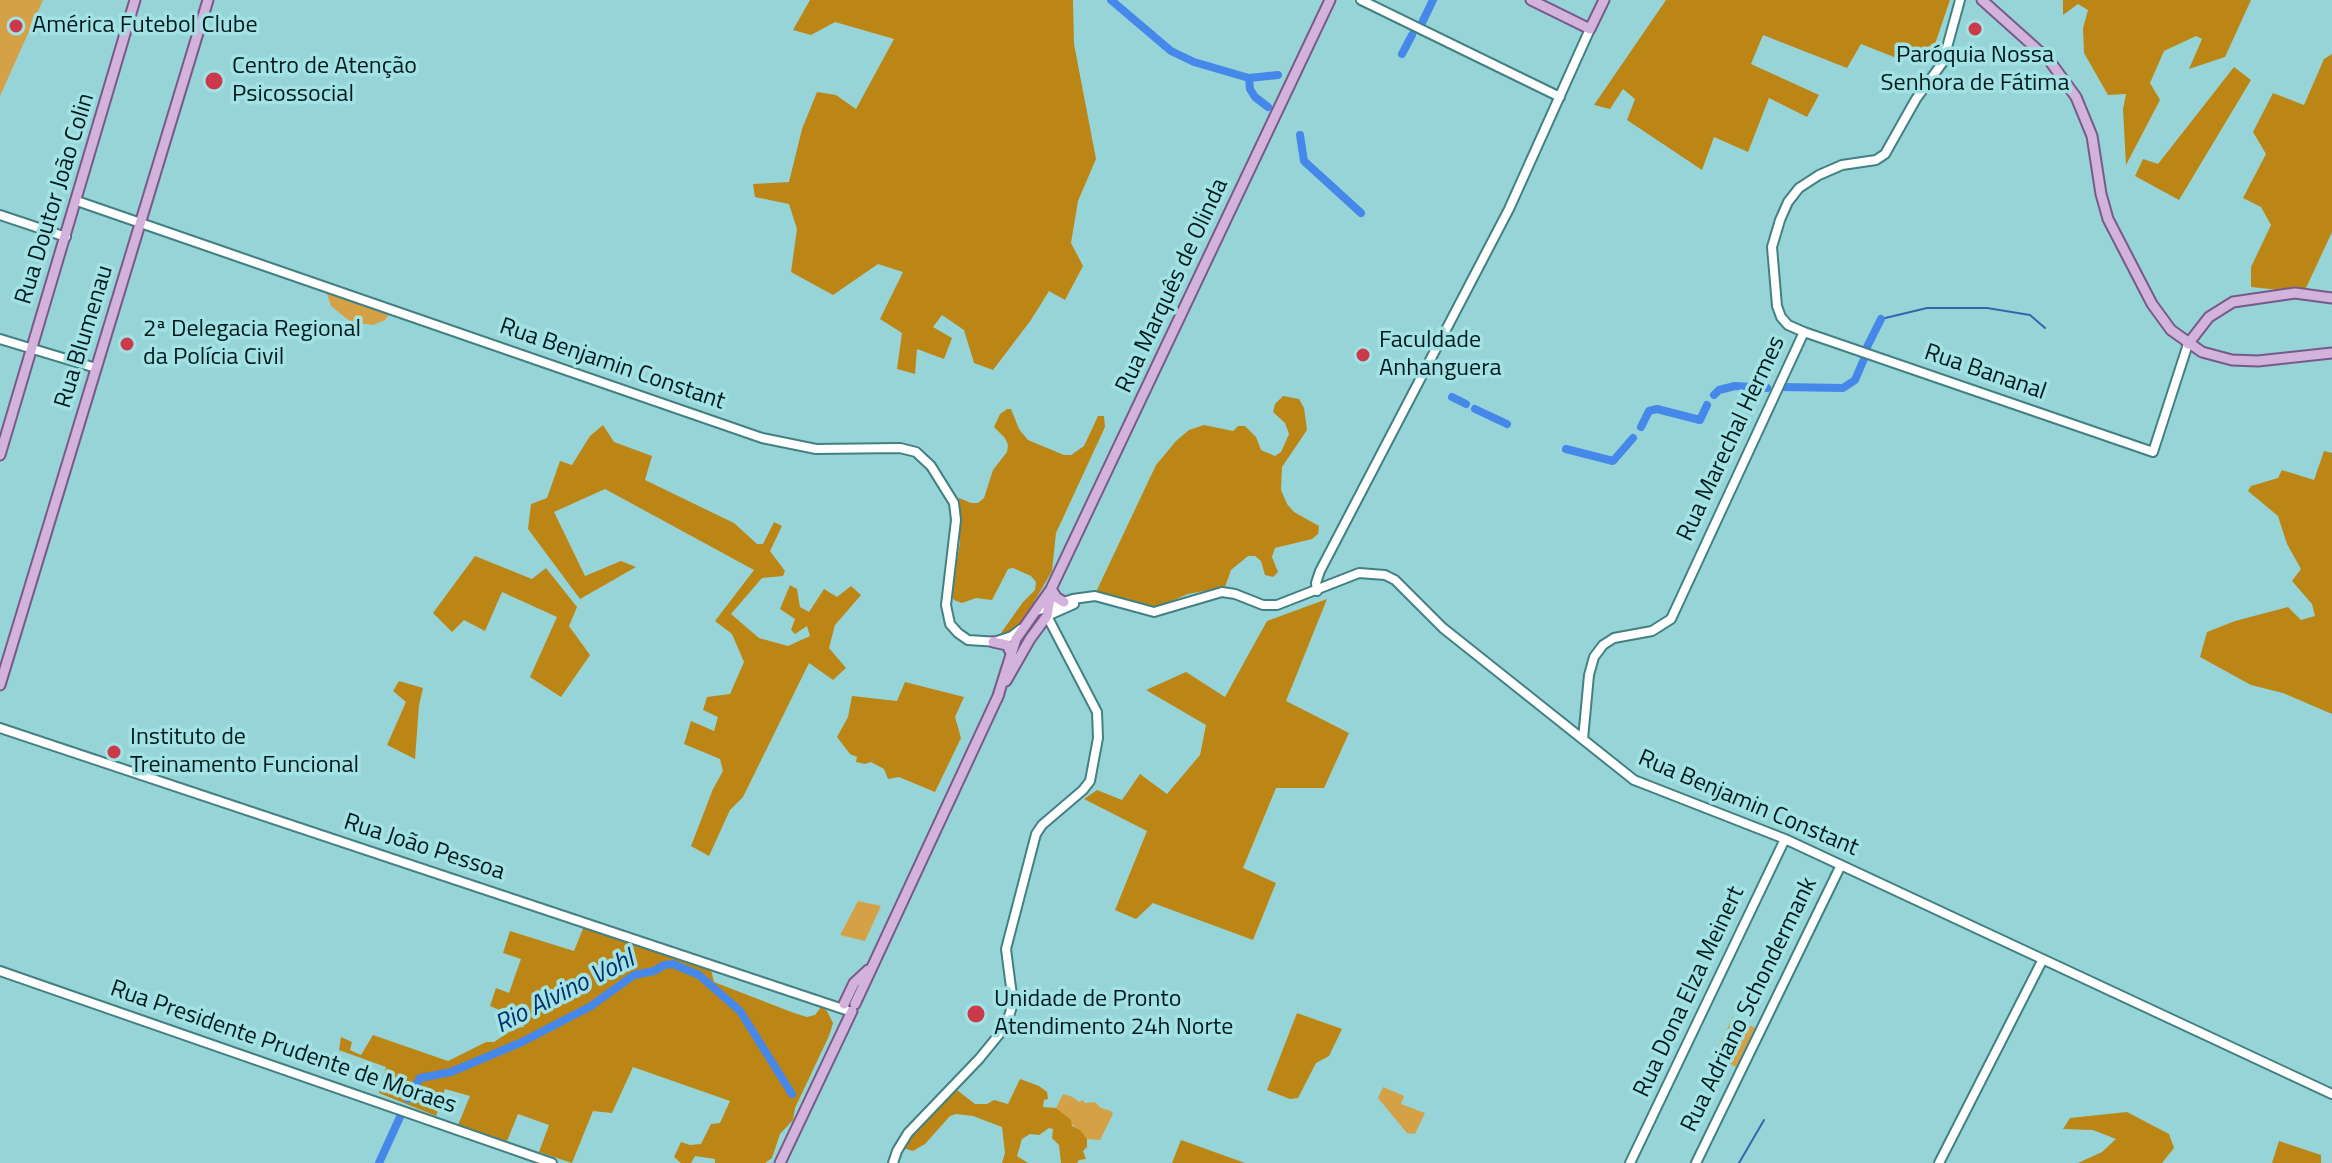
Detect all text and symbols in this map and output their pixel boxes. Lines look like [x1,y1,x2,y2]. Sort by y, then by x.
place label: América Futebol Clube [32,12,258,40]
marker: América Futebol Clube [7,17,25,35]
marker: Paróquia Nossa Senhora de Fátima [1966,20,1984,38]
place label: Paróquia Nossa Senhora de Fátima [1881,42,2069,98]
place label: Centro de Atenção Psicossocial [232,53,417,109]
marker: Centro de Atenção Psicossocial [203,70,225,92]
street label: Rua Doutor João Colin [10,90,102,308]
street label: Rua Marquês de Olinda [1111,174,1235,398]
street label: Rua Blumenau [50,262,120,412]
street label: Rua Benjamin Constant [495,313,729,417]
place label: 2ª Delegacia Regional da Polícia Civil [143,316,361,372]
place label: Faculdade Anhanguera [1379,327,1502,383]
street label: Rua Marechal Hermes [1672,332,1792,546]
marker: 2ª Delegacia Regional da Polícia Civil [118,335,136,353]
street label: Rua Bananal [1920,339,2050,407]
marker: Faculdade Anhanguera [1354,346,1372,364]
place label: Instituto de Treinamento Funcional [130,724,359,780]
marker: Instituto de Treinamento Funcional [105,743,123,761]
street label: Rua Benjamin Constant [1634,745,1862,863]
street label: Rua João Pessoa [340,808,508,888]
street label: Rua Adriano Schondermank [1676,873,1824,1137]
street label: Rua Dona Elza Meinert [1628,882,1752,1102]
water label: Rio Alvino Vohl [490,945,640,1041]
street label: Rua Presidente Prudente de Moraes [106,975,460,1121]
place label: Unidade de Pronto Atendimento 24h Norte [994,986,1233,1042]
marker: Unidade de Pronto Atendimento 24h Norte [965,1003,987,1025]

